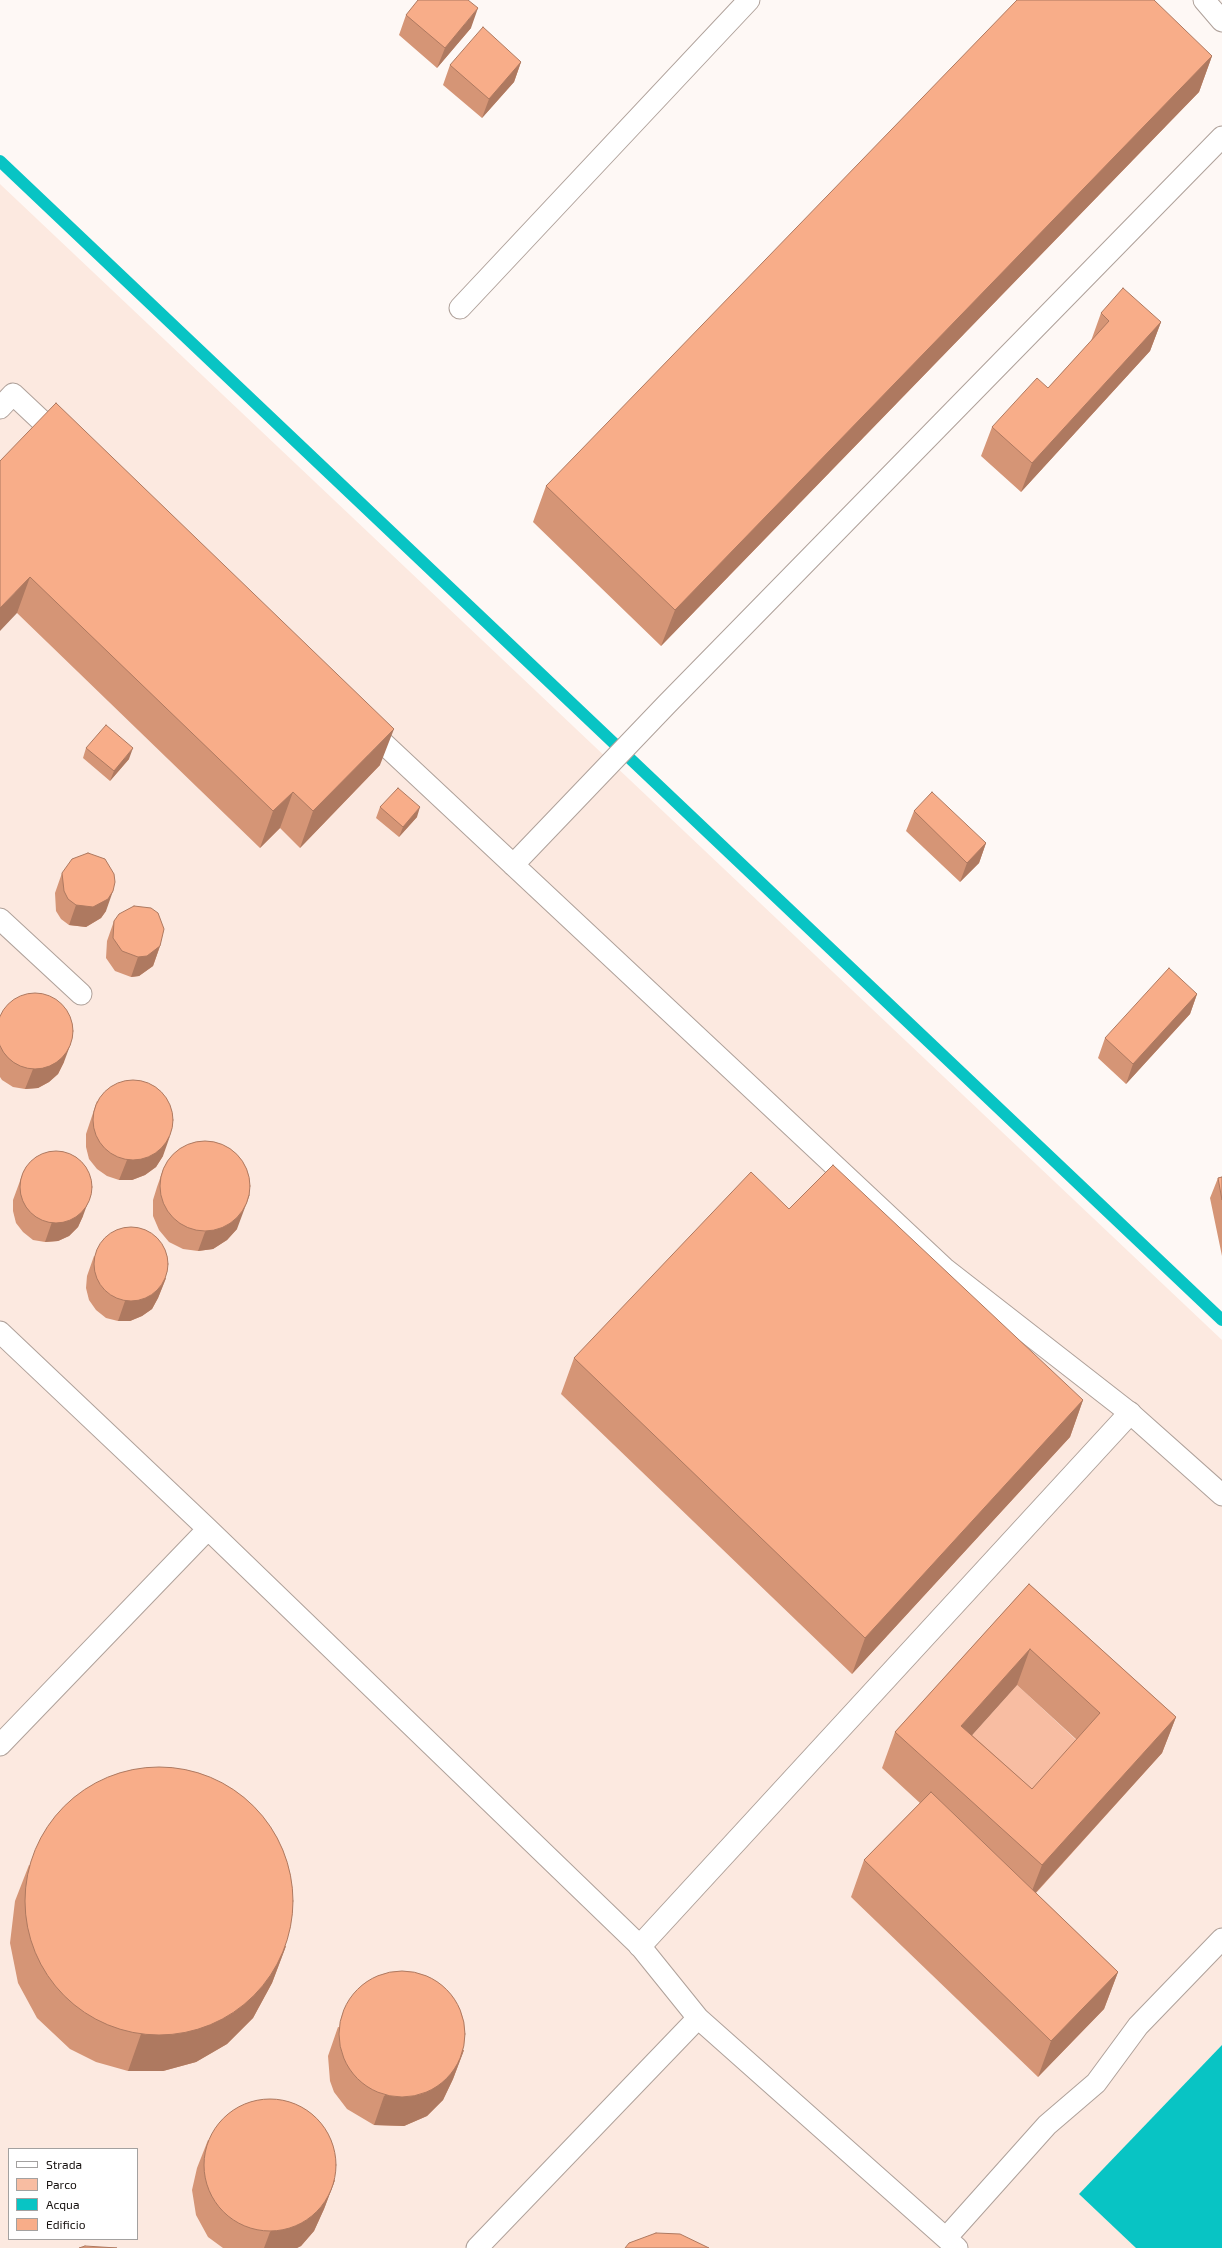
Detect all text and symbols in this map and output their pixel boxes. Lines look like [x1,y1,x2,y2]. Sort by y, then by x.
legend [8,2148,138,2240]
text: Strada [46,2157,82,2171]
text: Parco [46,2177,77,2191]
text: Acqua [46,2197,80,2211]
text: Edificio [46,2217,86,2231]

